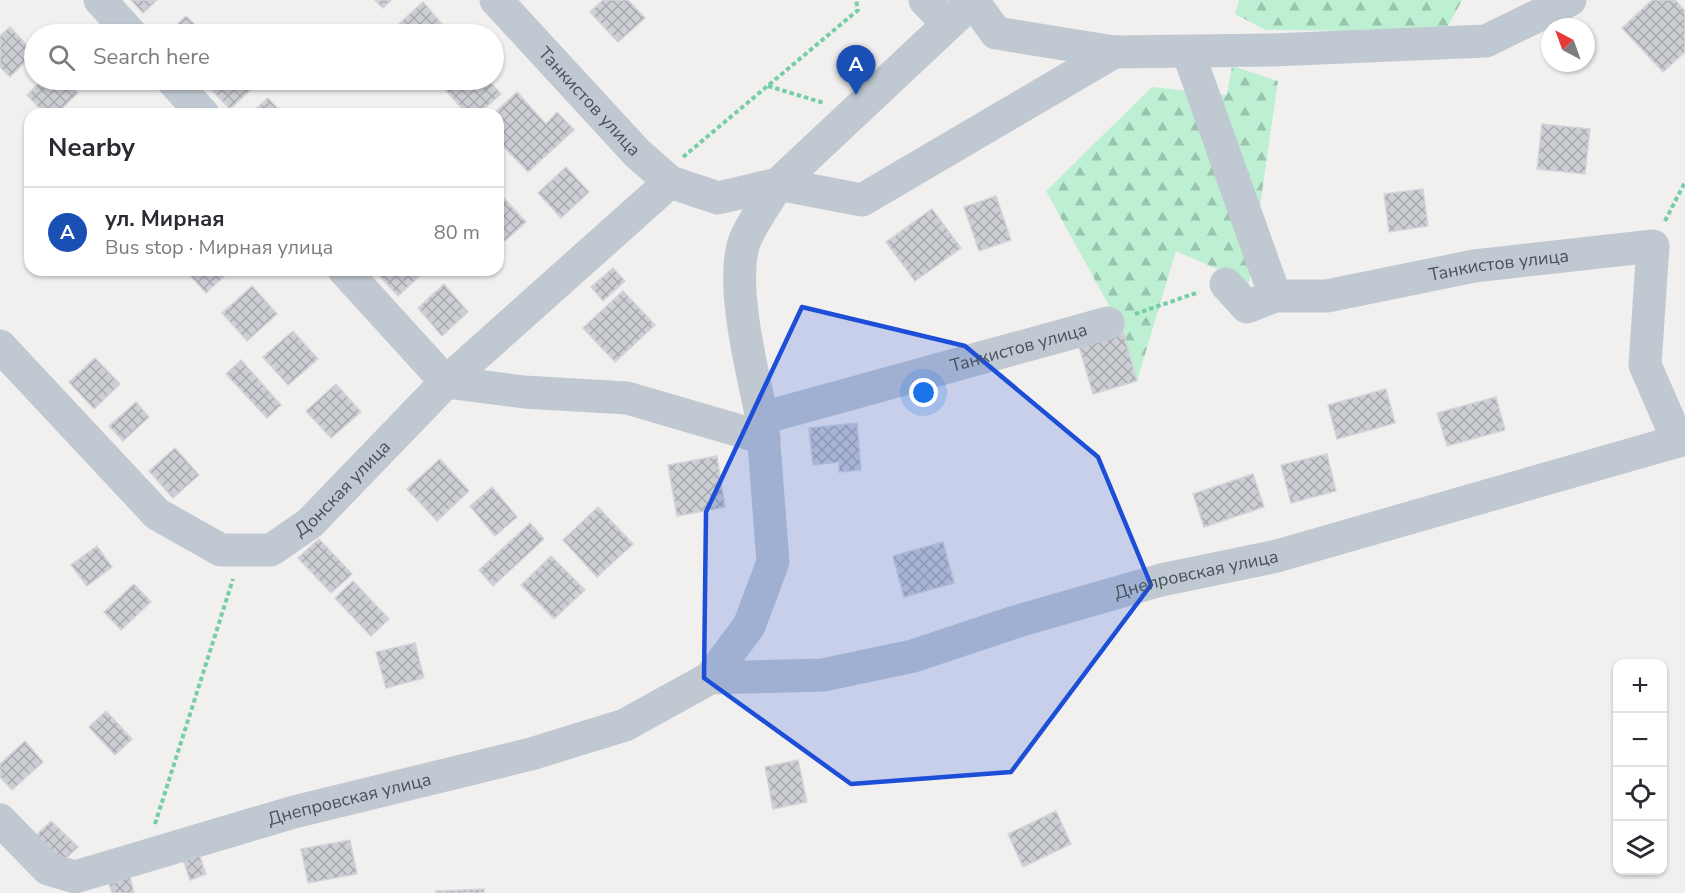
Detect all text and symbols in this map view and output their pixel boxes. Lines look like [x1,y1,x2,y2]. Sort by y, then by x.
north arrow [1541,18,1595,72]
search box [24,24,504,90]
icon: search [45,41,78,74]
street label: Танкистов улица [533,41,646,162]
text: Search here [93,42,210,72]
pin: A [836,46,876,95]
text: Nearby [48,130,135,165]
text: ул. Мирная [105,204,225,234]
text: A [60,219,75,246]
text: 80 m [434,219,480,246]
text: Bus stop · Мирная улица [105,234,333,261]
street label: Танкистов улица [1427,243,1570,287]
street label: Танкистов улица [947,317,1090,378]
your location [909,378,938,407]
street label: Донская улица [290,435,396,542]
street label: Днепровская улица [1111,544,1280,605]
map controls [1613,659,1667,875]
button: + [1613,659,1667,713]
button: − [1613,713,1667,767]
street label: Днепровская улица [265,767,434,831]
button: locate [1613,767,1667,821]
button: layers [1613,821,1667,875]

